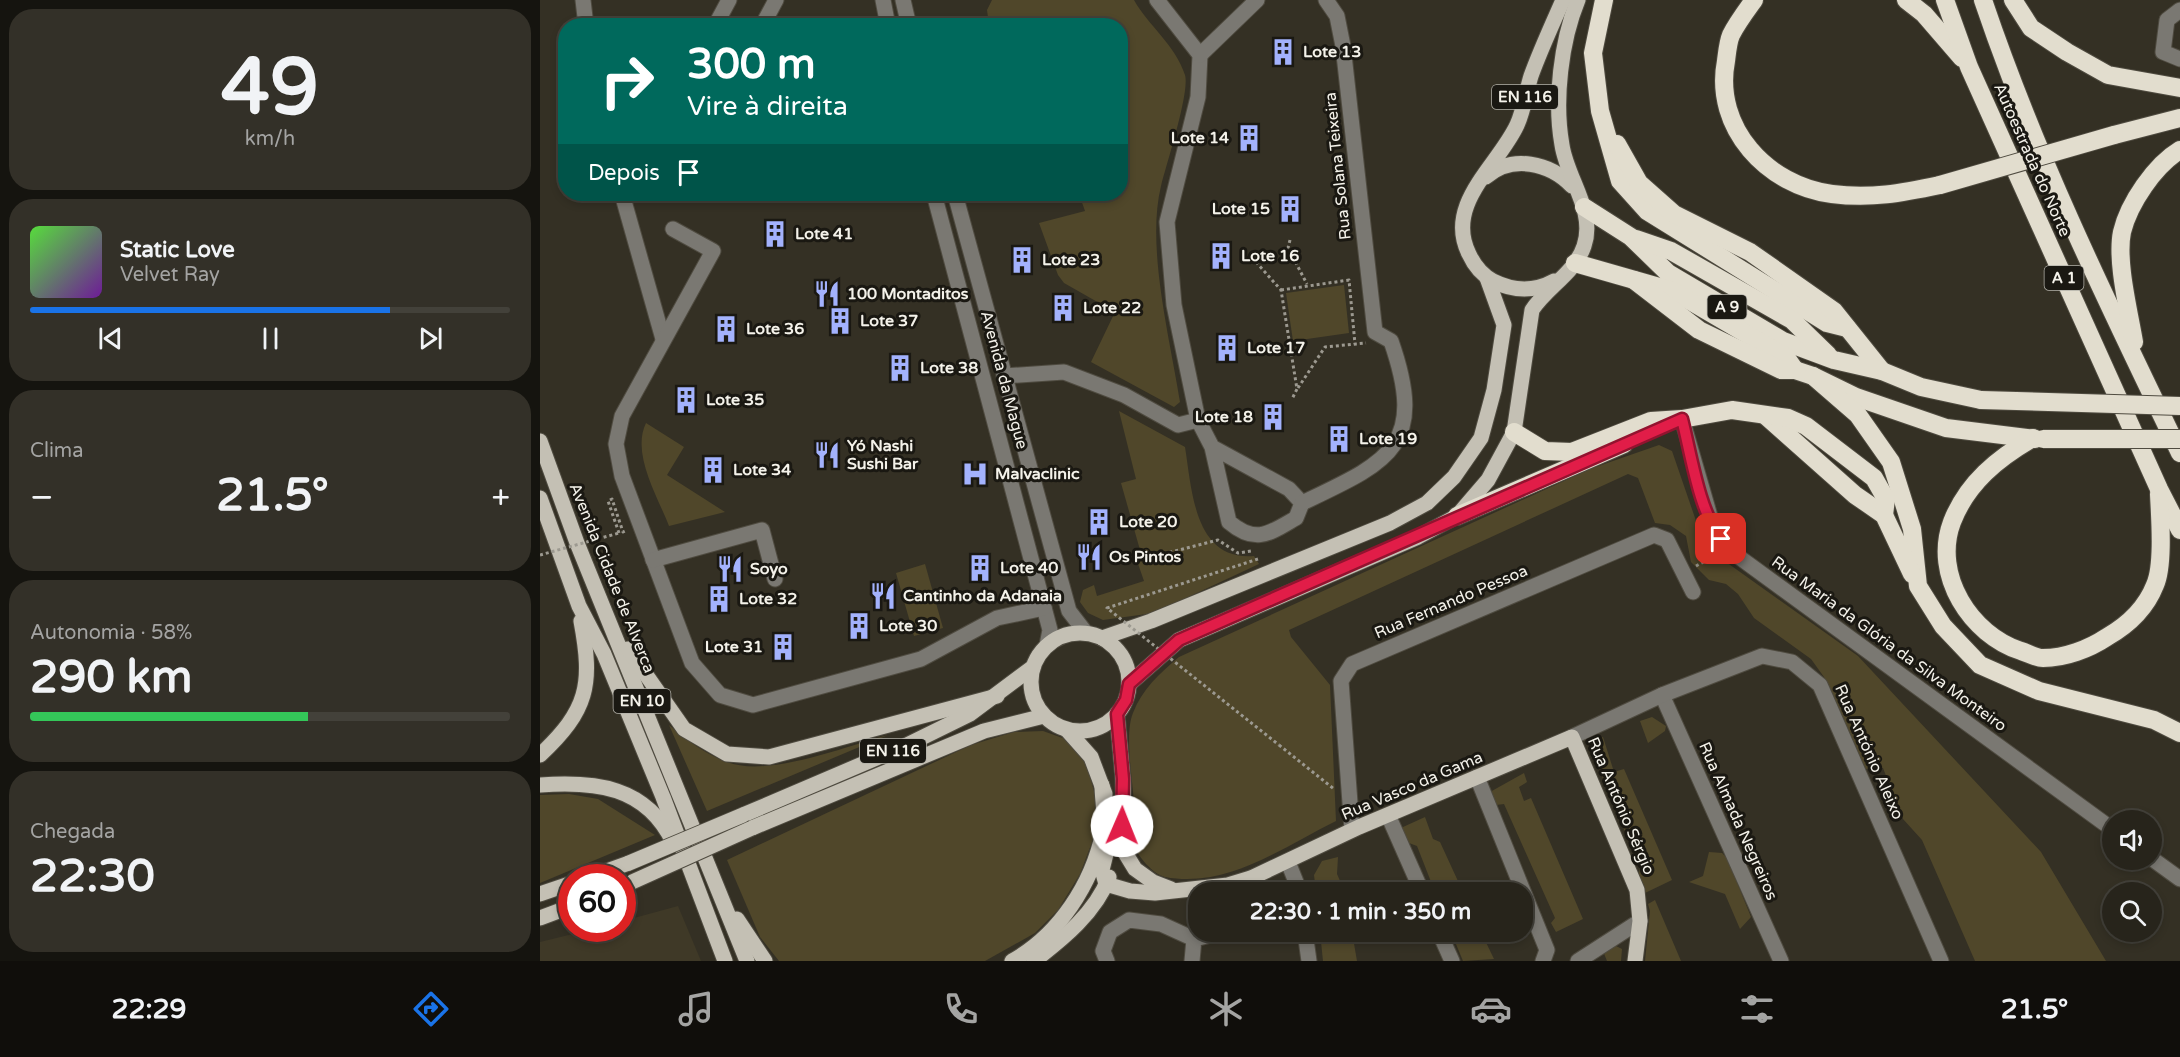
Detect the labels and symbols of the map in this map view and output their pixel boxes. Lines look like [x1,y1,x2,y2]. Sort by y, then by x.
building icon: Lote 13 [1268,37,1298,67]
place label: Lote 13 [1303,42,1361,62]
street label: Autoestrada do Norte [1989,80,2075,240]
road number: EN 116 [1492,85,1558,109]
street label: Rua Solana Teixeira [1320,91,1356,241]
building icon: Lote 14 [1234,123,1264,153]
place label: Lote 14 [1171,128,1229,148]
building icon: Lote 15 [1275,194,1305,224]
place label: Lote 15 [1212,199,1270,219]
building icon: Lote 41 [760,219,790,249]
place label: Lote 41 [795,224,853,244]
building icon: Lote 16 [1206,241,1236,271]
building icon: Lote 23 [1007,245,1037,275]
place label: Lote 16 [1241,246,1299,266]
place label: Lote 23 [1042,250,1100,270]
road number: A 1 [2044,266,2084,290]
restaurant icon: 100 Montaditos [812,279,842,309]
place label: 100 Montaditos [847,284,969,304]
building icon: Lote 22 [1048,293,1078,323]
road number: A 9 [1708,295,1746,319]
place label: Lote 22 [1083,298,1141,318]
building icon: Lote 37 [825,306,855,336]
street label: Avenida da Mague [976,309,1032,451]
place label: Lote 37 [860,311,918,331]
building icon: Lote 36 [711,314,741,344]
place label: Lote 36 [746,319,804,339]
building icon: Lote 17 [1212,333,1242,363]
place label: Lote 17 [1247,338,1305,358]
building icon: Lote 38 [885,353,915,383]
place label: Lote 38 [920,358,978,378]
building icon: Lote 35 [671,385,701,415]
place label: Lote 35 [706,390,764,410]
building icon: Lote 18 [1258,402,1288,432]
place label: Lote 18 [1195,407,1253,427]
building icon: Lote 19 [1324,424,1354,454]
place label: Lote 19 [1359,429,1417,449]
place label: Yó Nashi Sushi Bar [847,436,919,474]
restaurant icon: Yó Nashi Sushi Bar [812,440,842,470]
building icon: Lote 34 [698,455,728,485]
hospital icon: Malvaclinic [960,459,990,489]
place label: Lote 34 [733,460,791,480]
place label: Malvaclinic [995,464,1080,484]
street label: Avenida Cidade de Alverca [565,480,659,676]
building icon: Lote 20 [1084,507,1114,537]
place label: Lote 20 [1119,512,1177,532]
pin [1695,513,1746,564]
restaurant icon: Os Pintos [1074,542,1104,572]
place label: Os Pintos [1109,547,1182,567]
street label: Rua Maria da Glória da Silva Monteiro [1767,552,2011,736]
building icon: Lote 40 [965,553,995,583]
restaurant icon: Soyo [715,554,745,584]
place label: Lote 40 [1000,558,1058,578]
place label: Soyo [750,559,788,579]
street label: Rua Fernando Pessoa [1371,561,1531,643]
restaurant icon: Cantinho da Adanaia [868,581,898,611]
building icon: Lote 32 [704,584,734,614]
place label: Cantinho da Adanaia [903,586,1062,606]
place label: Lote 32 [739,589,797,609]
building icon: Lote 30 [844,611,874,641]
place label: Lote 30 [879,616,937,636]
building icon: Lote 31 [768,632,798,662]
place label: Lote 31 [705,637,763,657]
street label: Rua António Aleixo [1830,681,1908,823]
road number: EN 10 [614,689,670,713]
street label: Rua António Sérgio [1583,734,1659,878]
road number: EN 116 [860,739,926,763]
street label: Rua Almada Negreiros [1694,739,1782,903]
street label: Rua Vasco da Gama [1338,747,1486,825]
position arrow [1090,794,1154,858]
speed limit sign: 60 [558,864,636,942]

